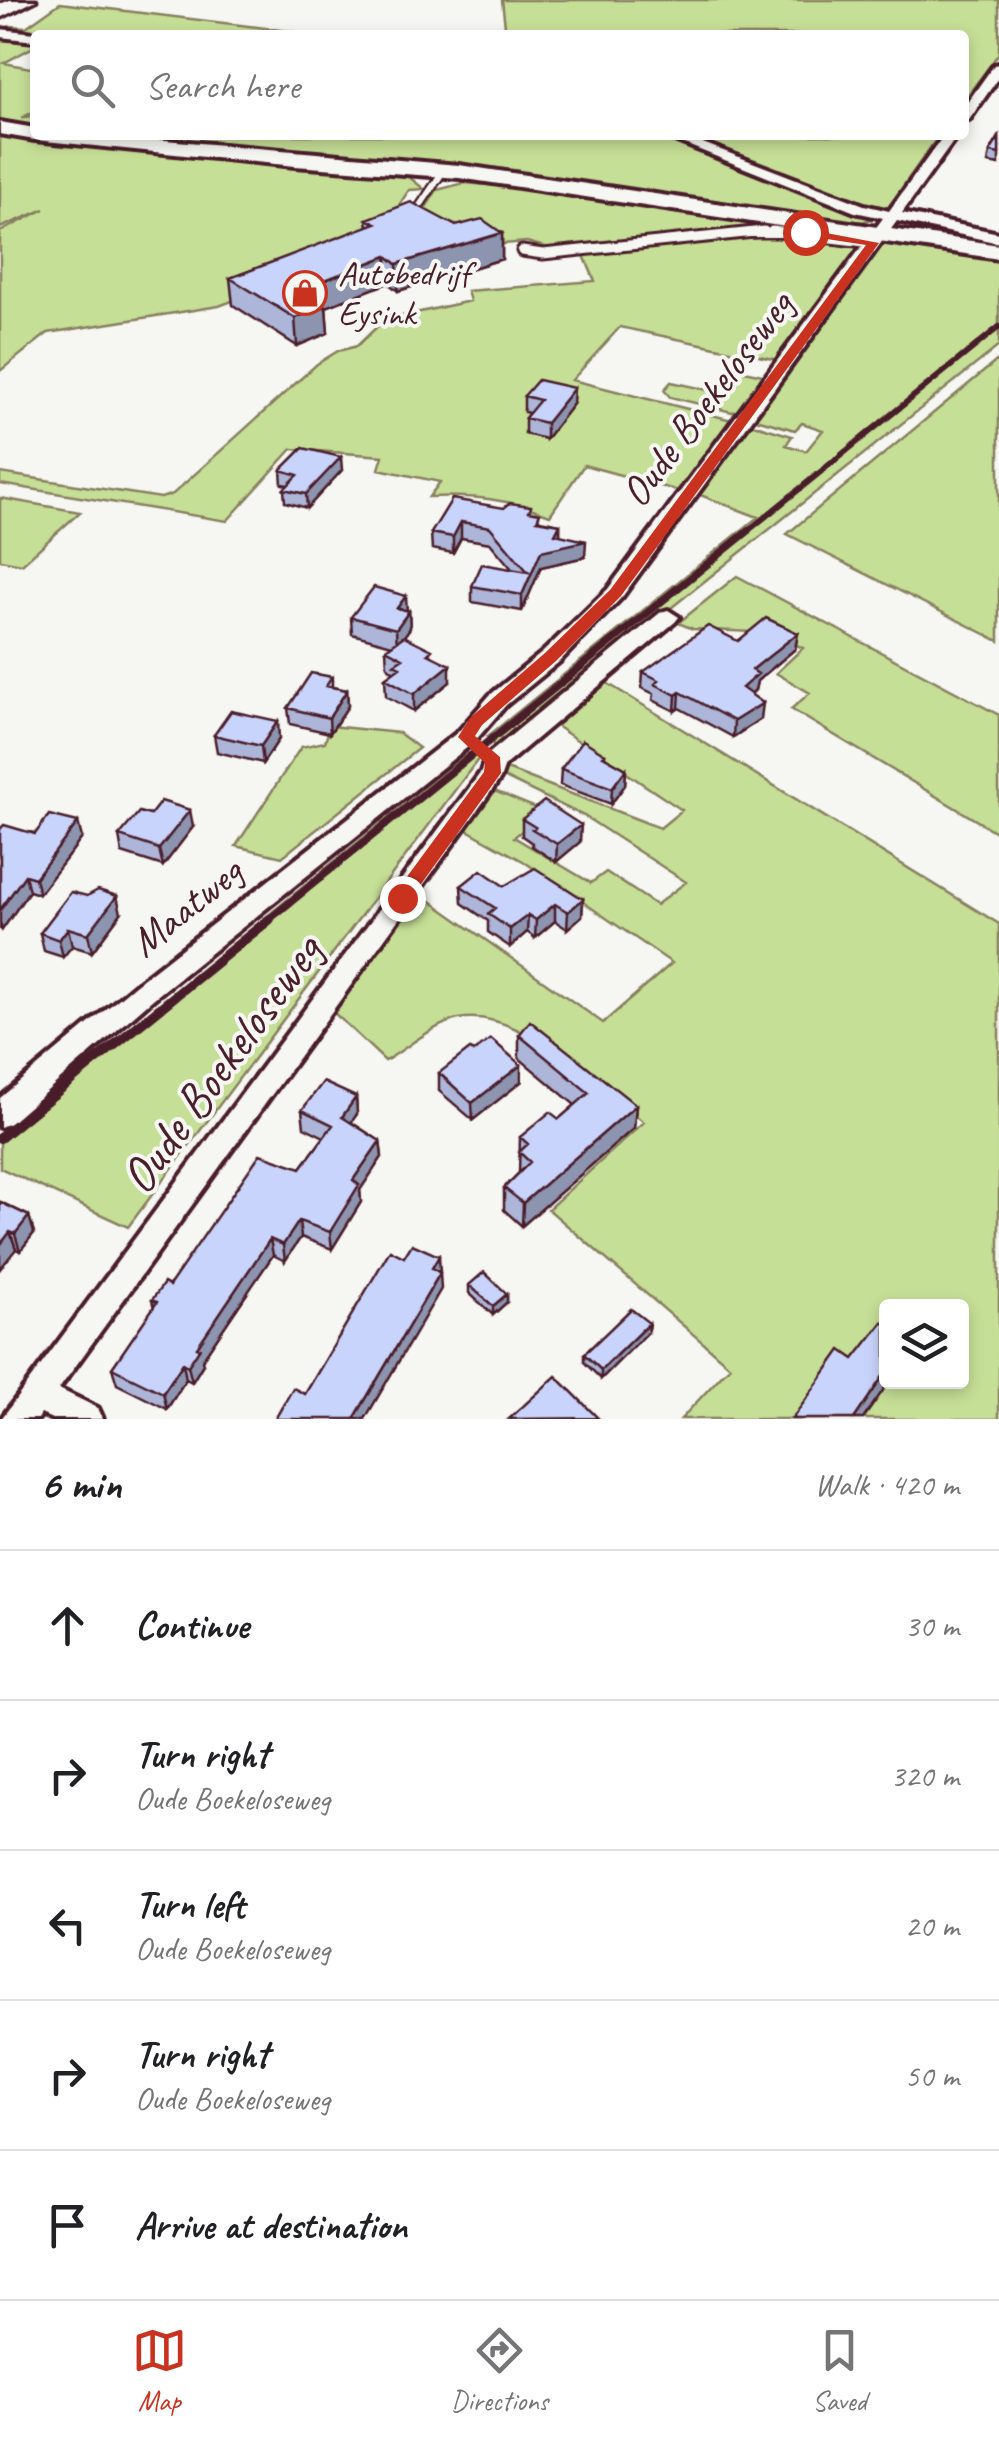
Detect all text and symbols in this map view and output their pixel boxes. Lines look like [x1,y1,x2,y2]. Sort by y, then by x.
search box [30,30,969,140]
icon: search [65,58,120,113]
text: Search here [145,62,300,109]
route start [783,210,829,256]
place label: Autobedrijf Eysink [338,251,477,336]
shop icon: Autobedrijf Eysink [282,270,328,316]
street label: Oude Boekeloseweg [609,279,806,517]
street label: Maatweg [119,844,255,968]
route end [380,876,426,922]
street label: Oude Boekeloseweg [106,920,338,1206]
map controls [879,1299,969,1389]
button: layers [879,1299,969,1389]
text: 6 min [40,1458,121,1511]
text: Walk · 420 m [815,1464,959,1505]
icon: ahead [40,1598,95,1653]
text: Continue [135,1602,249,1649]
text: 30 m [905,1605,959,1646]
text: Turn right [135,1731,269,1778]
icon: right [40,1748,95,1803]
text: 320 m [890,1755,959,1796]
text: Oude Boekeloseweg [135,1778,330,1819]
text: Turn left [135,1881,245,1928]
icon: left [40,1898,95,1953]
text: 20 m [905,1905,959,1946]
text: Oude Boekeloseweg [135,1928,330,1969]
text: Turn right [135,2031,269,2078]
icon: right [40,2048,95,2103]
text: 50 m [905,2055,959,2096]
text: Oude Boekeloseweg [135,2078,330,2119]
icon: arrive [40,2198,95,2253]
text: Arrive at destination [135,2202,407,2249]
tab: Map [132,2323,187,2418]
tab: Directions [451,2323,548,2418]
tab: Saved [812,2323,867,2418]

